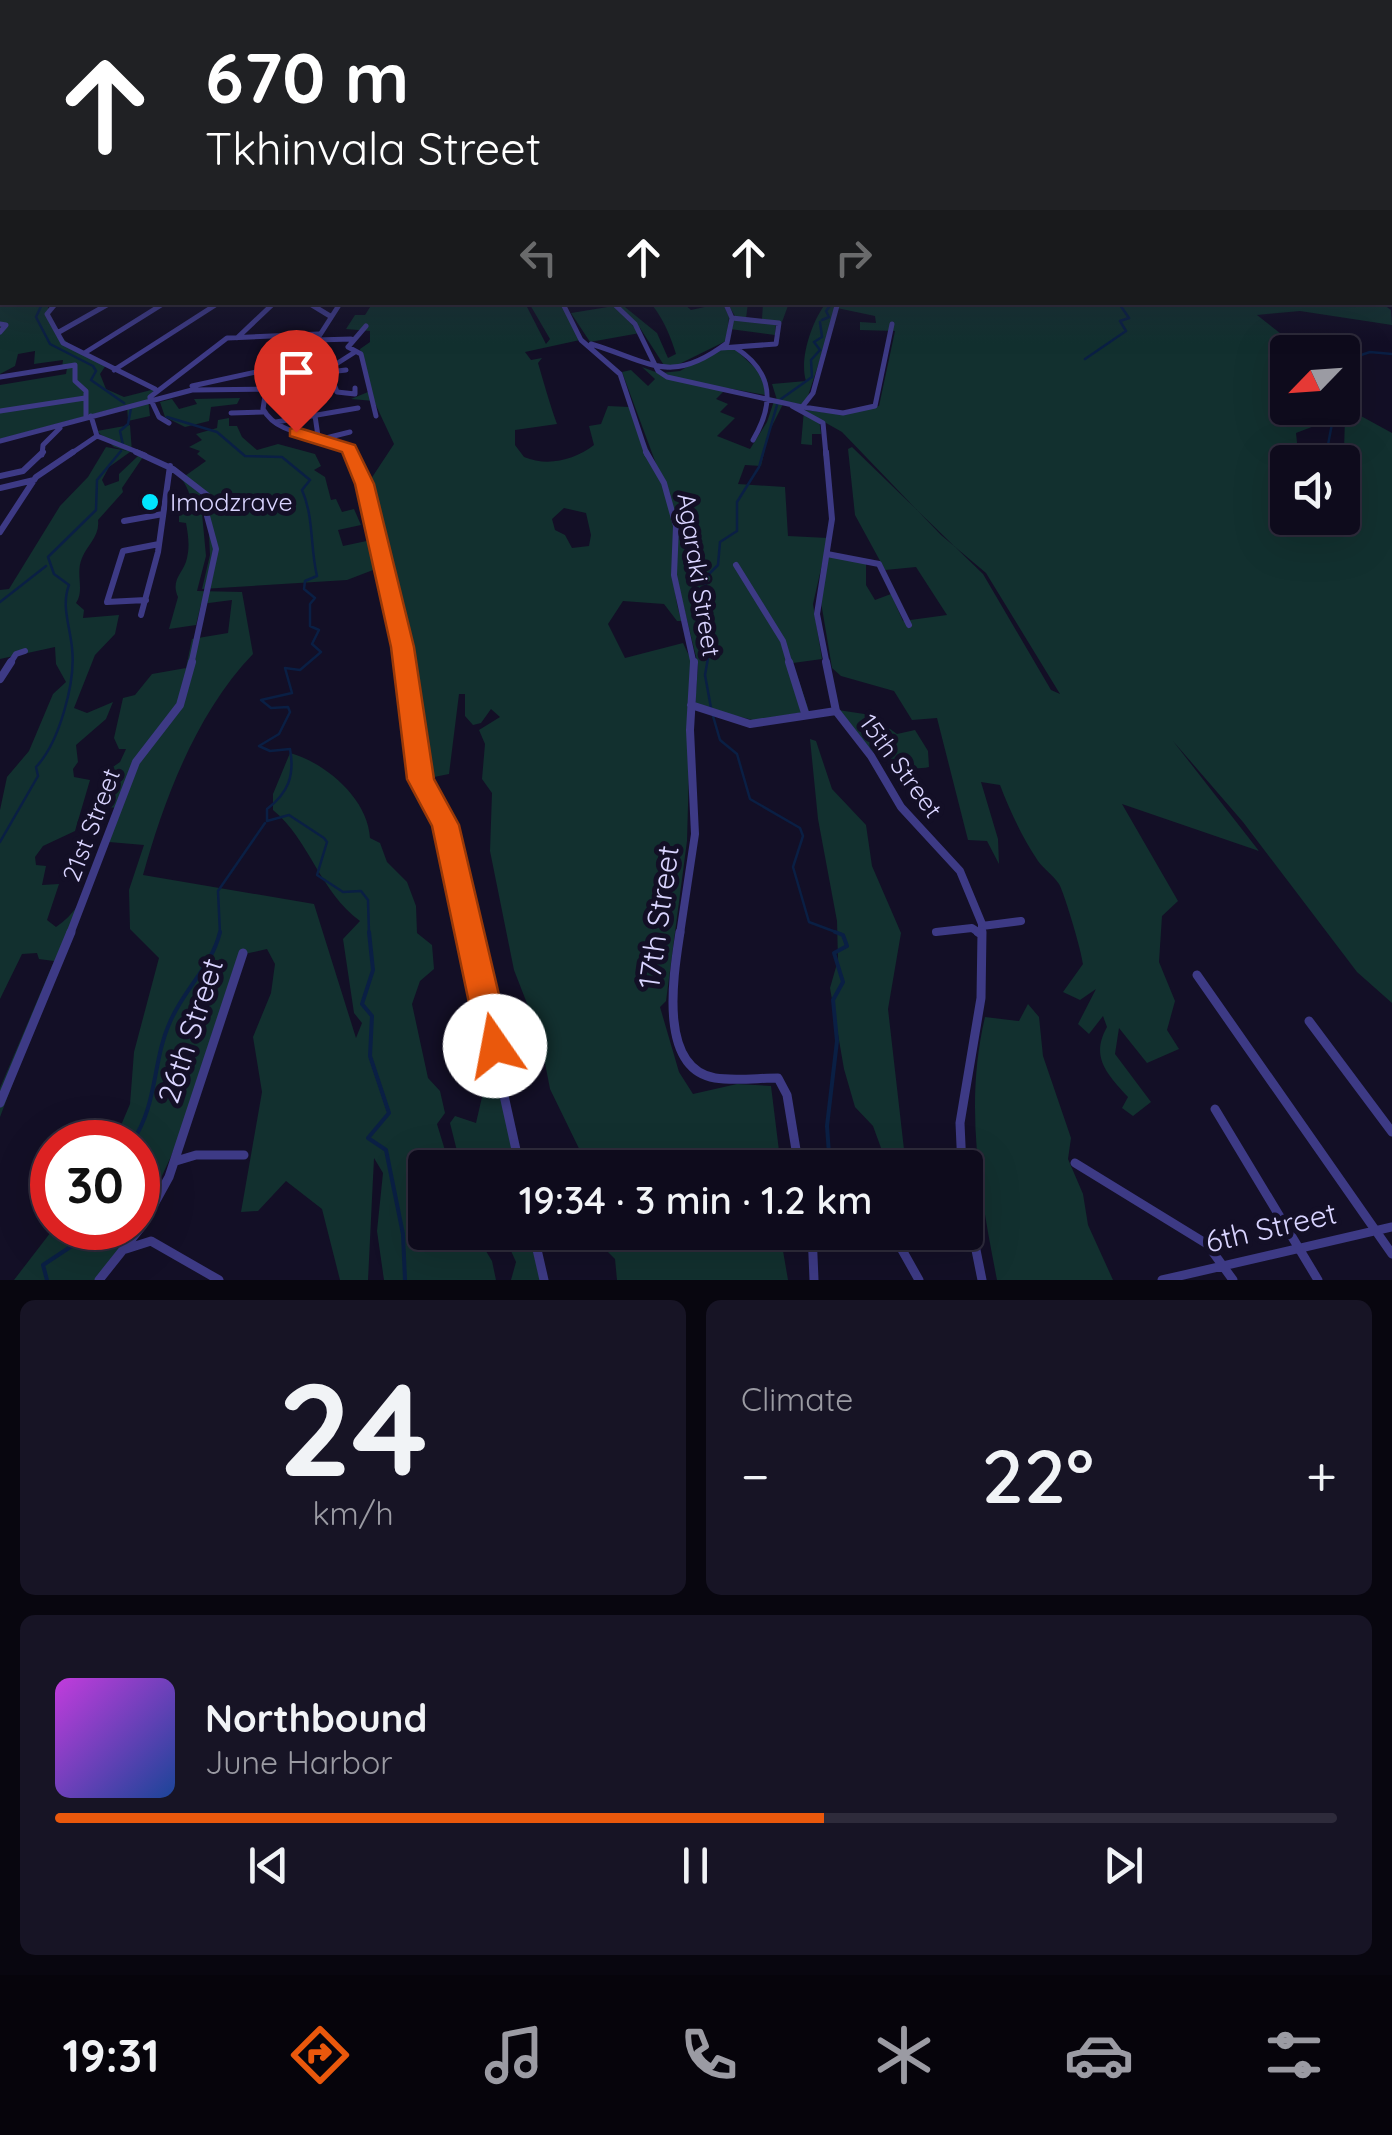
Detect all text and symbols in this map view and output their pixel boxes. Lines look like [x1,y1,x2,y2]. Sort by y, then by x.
text: 670 m [205,33,409,121]
icon: ahead [40,40,170,170]
text: Tkhinvala Street [205,120,541,176]
icon: left [511,230,566,285]
icon: ahead [616,230,671,285]
icon: ahead [721,230,776,285]
icon: right [826,230,881,285]
pin [254,330,339,433]
north arrow [1270,335,1360,425]
map controls [1270,335,1360,535]
icon: arrive [269,345,324,400]
button: sound [1270,445,1360,535]
place label: Imodzrave [170,486,293,517]
marker: Imodzrave [139,491,161,513]
street label: Agaraki Street [671,491,728,659]
street label: 15th Street [853,708,949,824]
street label: 21st Street [55,764,126,886]
street label: 17th Street [629,843,687,991]
street label: 26th Street [149,953,231,1108]
position arrow [443,994,547,1098]
speed limit sign: 30 [30,1120,160,1250]
text: 19:34 · 3 min · 1.2 km [519,1176,872,1224]
street label: 6th Street [1201,1193,1340,1261]
text: 24 [278,1346,428,1509]
text: Climate [741,1379,853,1419]
text: 22° [982,1428,1094,1522]
text: − [741,1441,770,1510]
text: + [1306,1441,1337,1510]
text: km/h [312,1493,394,1533]
text: Northbound [205,1694,427,1742]
text: June Harbor [205,1742,393,1782]
icon: previous [241,1838,296,1893]
icon: pause [668,1838,723,1893]
icon: next [1096,1838,1151,1893]
icon: directions [285,2020,355,2090]
icon: music [479,2020,549,2090]
icon: phone [674,2020,744,2090]
icon: climate [869,2020,939,2090]
icon: car [1064,2020,1134,2090]
icon: filters [1259,2020,1329,2090]
text: 19:31 [62,2027,160,2083]

